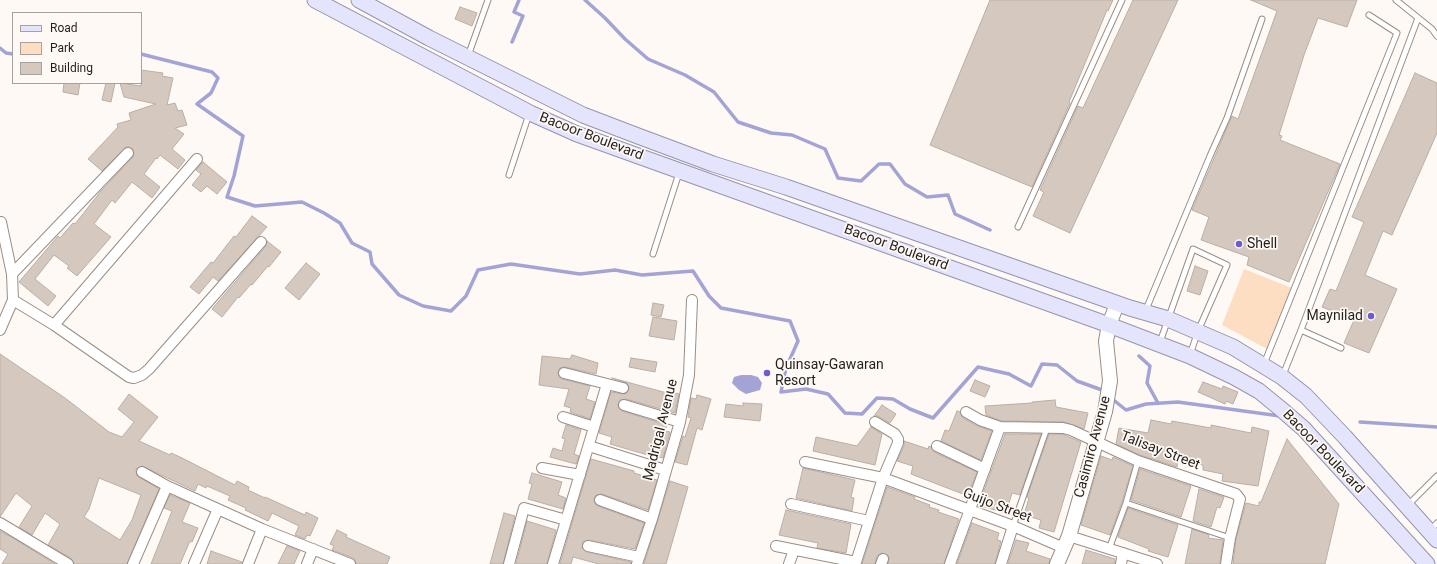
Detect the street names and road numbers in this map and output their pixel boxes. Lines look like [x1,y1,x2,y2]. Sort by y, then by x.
street label: Bacoor Boulevard [537,109,645,165]
street label: Bacoor Boulevard [842,221,950,275]
street label: Madrigal Avenue [640,378,682,482]
street label: Casimiro Avenue [1071,394,1115,500]
street label: Bacoor Boulevard [1279,407,1367,497]
street label: Talisay Street [1118,428,1202,474]
street label: Guijo Street [960,485,1034,527]

